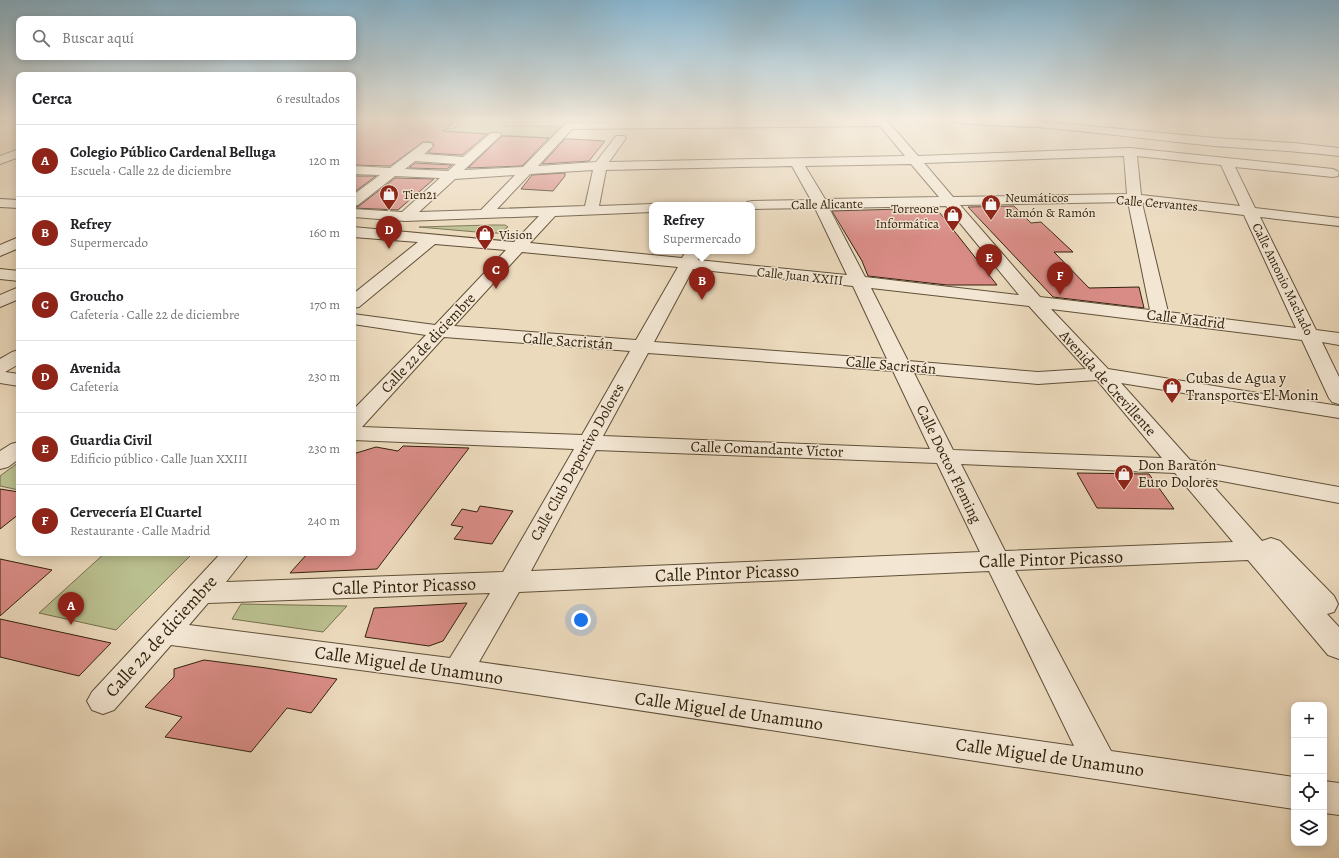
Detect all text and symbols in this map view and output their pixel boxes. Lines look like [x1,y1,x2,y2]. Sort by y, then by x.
search box [16,16,356,60]
icon: search [30,27,52,49]
text: Buscar aquí [62,28,134,48]
text: Cerca [32,87,72,110]
text: 6 resultados [276,90,340,107]
text: Colegio Público Cardenal Belluga [70,142,276,162]
text: A [41,152,49,169]
text: 120 m [309,152,340,169]
text: Escuela · Calle 22 de diciembre [70,162,231,179]
shop icon: Tien21 [378,183,400,211]
place label: Tien21 [403,186,437,203]
place label: Neumáticos Ramón & Ramón [1005,189,1096,221]
street label: Calle Cervantes [1115,191,1199,215]
shop icon: Neumáticos Ramón & Ramón [980,193,1002,221]
street label: Calle Alicante [791,195,863,213]
place label: Torreone Informática [876,200,939,232]
popup [649,202,755,254]
shop icon: Torreone Informática [942,204,964,232]
text: Refrey [663,210,704,230]
text: Refrey [70,214,111,234]
pin: D [376,216,402,249]
street label: Calle Antonio Machado [1248,220,1318,338]
shop icon: Vision [474,223,496,251]
text: B [41,224,49,241]
text: 160 m [309,224,340,241]
place label: Vision [498,226,533,243]
text: Supermercado [663,230,741,247]
text: Supermercado [70,234,148,251]
pin: E [976,244,1002,277]
pin: C [483,256,509,289]
pin: F [1047,262,1073,295]
street label: Calle Juan XXIII [756,263,844,289]
pin: B [689,267,715,300]
text: Groucho [70,286,124,306]
street label: Calle 22 de diciembre [376,288,480,397]
text: C [41,296,49,313]
text: 170 m [310,296,340,313]
street label: Calle Madrid [1146,304,1227,334]
text: Cafetería · Calle 22 de diciembre [70,306,240,323]
street label: Avenida de Crevillente [1054,325,1161,440]
street label: Calle Sacristán [522,328,614,354]
street label: Calle Sacristán [845,351,937,379]
text: Avenida [70,358,121,378]
text: D [40,368,50,385]
text: 230 m [308,368,340,385]
place label: Cubas de Agua y Transportes El Monin [1186,368,1318,405]
shop icon: Cubas de Agua y Transportes El Monin [1161,376,1183,404]
text: Cafetería [70,378,119,395]
street label: Calle Club Deportivo Dolores [525,380,629,544]
street label: Calle Doctor Fleming [912,401,987,527]
text: Guardia Civil [70,430,152,450]
street label: Calle Comandante Víctor [690,436,844,462]
text: E [41,440,49,457]
text: 230 m [308,440,340,457]
text: Edificio público · Calle Juan XXIII [70,450,247,467]
place label: Don Baratón Euro Dolores [1138,455,1218,492]
shop icon: Don Baratón Euro Dolores [1113,463,1135,491]
text: Cervecería El Cuartel [70,502,202,522]
text: F [42,512,48,529]
text: 240 m [308,512,340,529]
text: Restaurante · Calle Madrid [70,522,210,539]
street label: Calle Pintor Picasso [979,544,1124,574]
street label: Calle Pintor Picasso [655,558,800,588]
street label: Calle 22 de diciembre [100,570,222,702]
street label: Calle Pintor Picasso [332,571,477,601]
pin: A [58,592,84,625]
your location [571,610,591,630]
street label: Calle Miguel de Unamuno [313,640,505,690]
street label: Calle Miguel de Unamuno [633,686,825,736]
map controls [1291,702,1327,846]
button: + [1291,702,1327,738]
street label: Calle Miguel de Unamuno [954,732,1146,782]
button: − [1291,738,1327,774]
button: locate [1291,774,1327,810]
button: layers [1291,810,1327,846]

